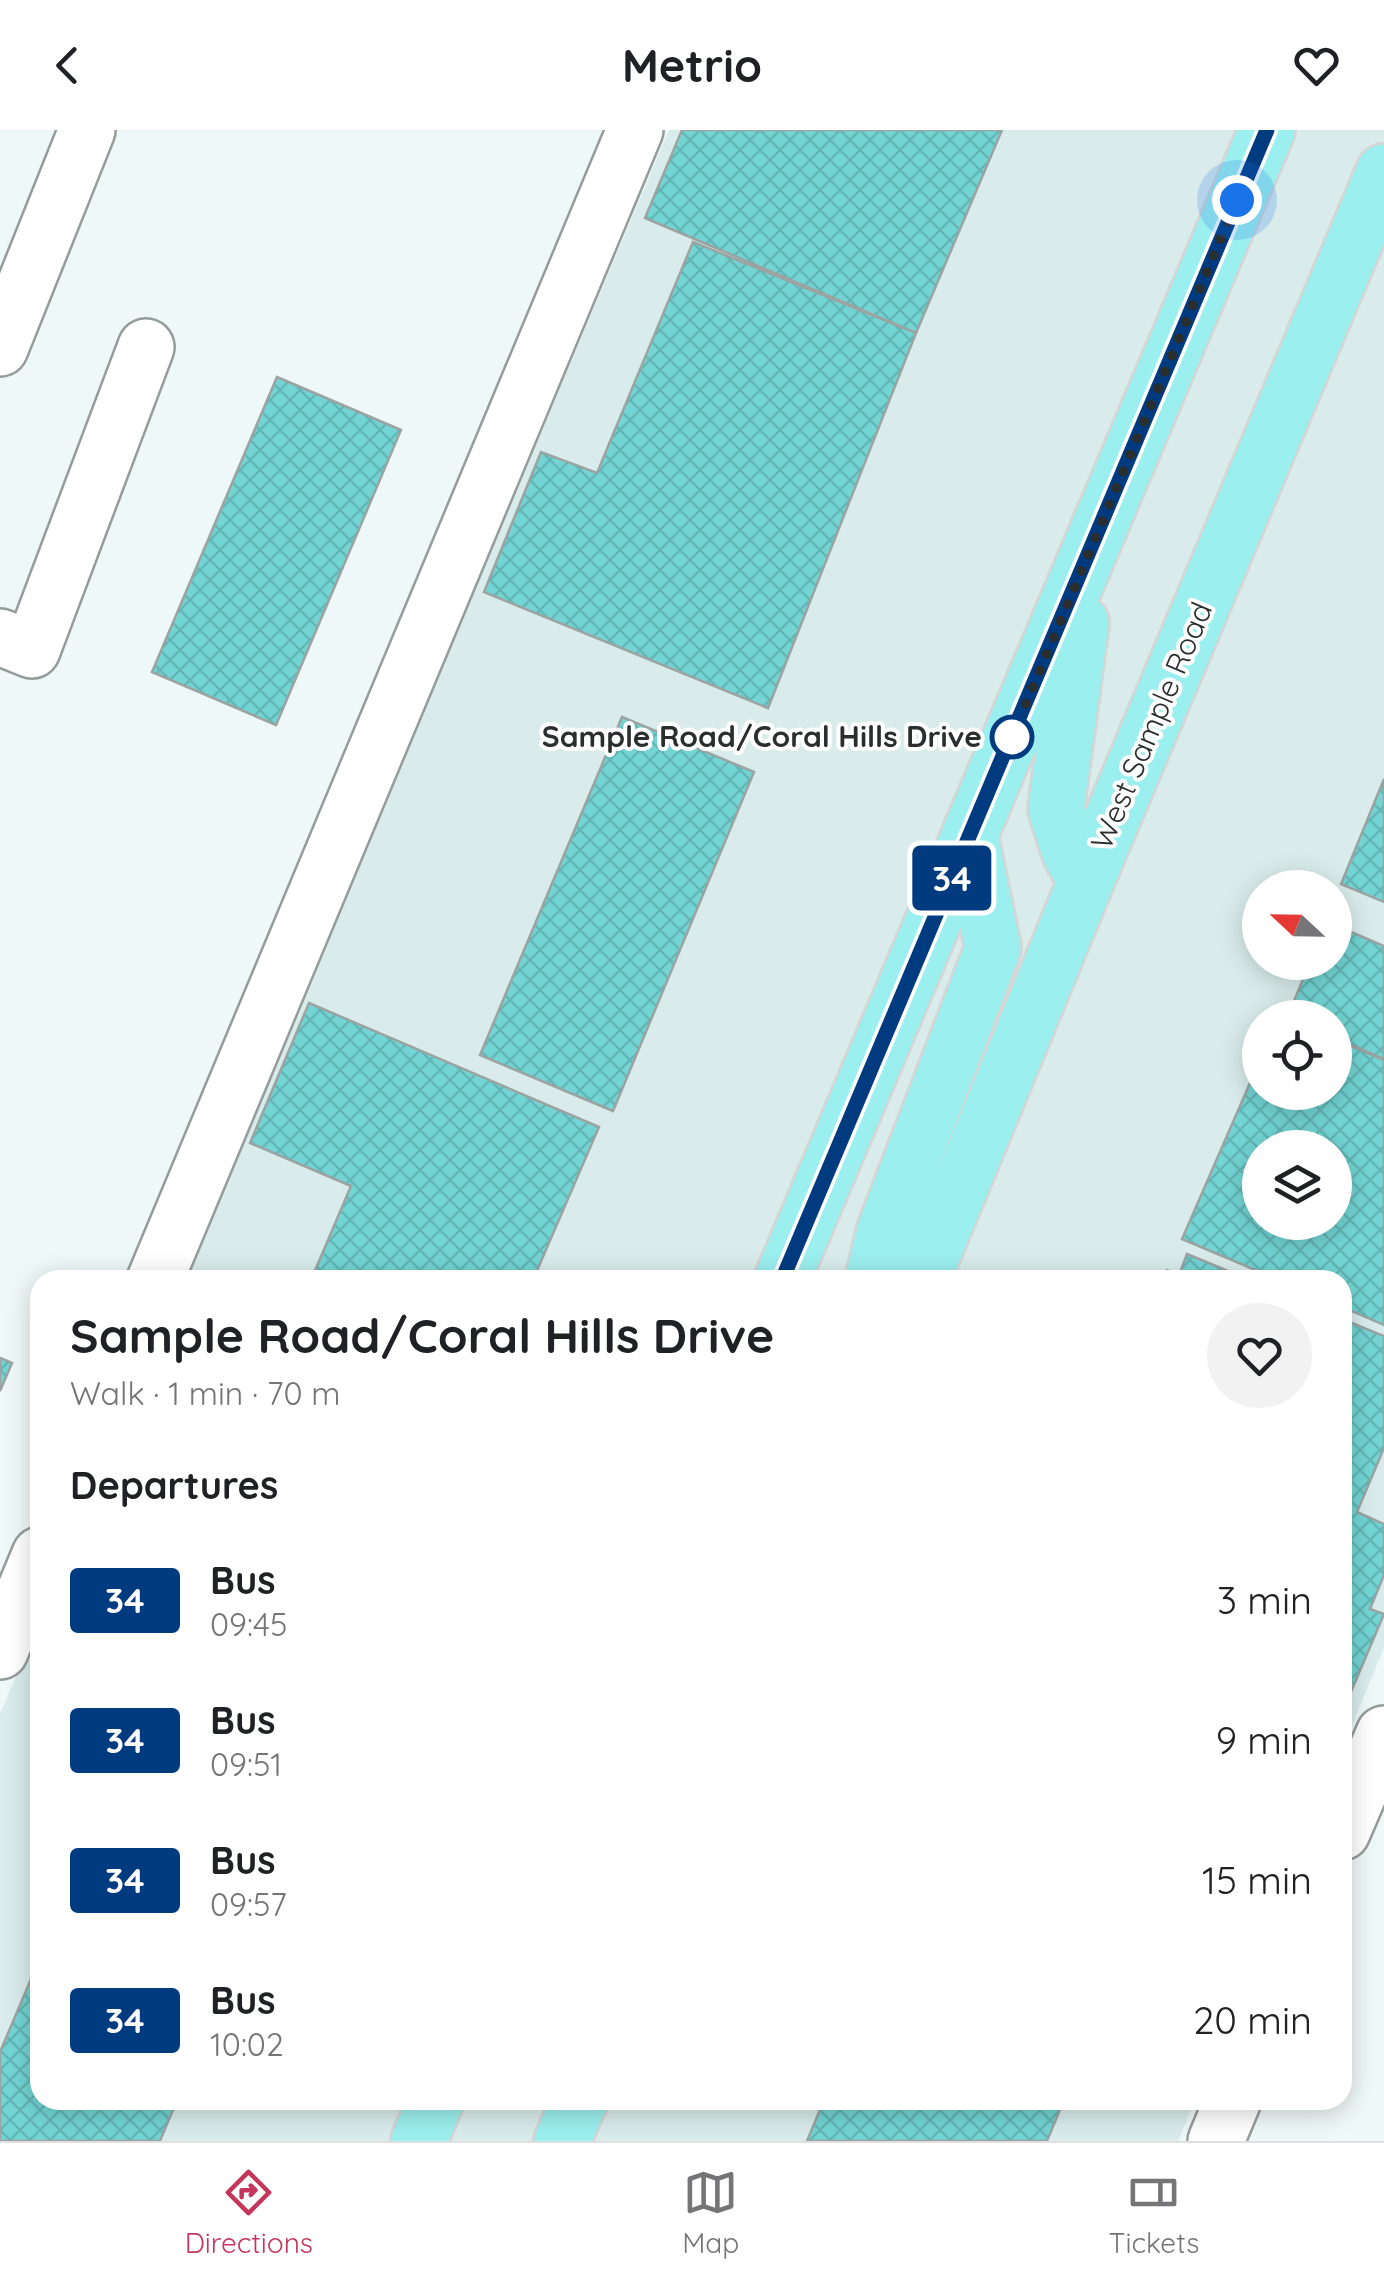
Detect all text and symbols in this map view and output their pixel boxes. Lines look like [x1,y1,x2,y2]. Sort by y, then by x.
text: Metrio [622,37,762,93]
icon: back [40,38,95,93]
icon: heart [1289,38,1344,93]
your location [1212,175,1262,225]
street label: West Sample Road [1082,596,1220,855]
marker: Sample Road/Coral Hills Drive [991,716,1033,758]
place label: Sample Road/Coral Hills Drive [542,717,982,755]
line badge: 34 [907,846,997,910]
text: 34 [932,856,972,900]
north arrow [1242,870,1352,980]
map controls [1242,870,1352,1240]
button: locate [1242,1000,1352,1110]
button: layers [1242,1130,1352,1240]
button: heart [1207,1303,1312,1408]
text: Sample Road/Coral Hills Drive [70,1305,774,1365]
text: Walk · 1 min · 70 m [70,1373,340,1413]
text: Departures [70,1461,278,1509]
text: Bus [210,1556,276,1604]
text: 3 min [1217,1576,1312,1624]
text: 34 [105,1578,145,1622]
text: 09:45 [210,1604,287,1644]
text: Bus [210,1696,276,1744]
text: 9 min [1216,1716,1312,1764]
text: 34 [105,1718,145,1762]
text: 09:51 [210,1744,282,1784]
text: Bus [210,1836,276,1884]
text: 15 min [1202,1856,1312,1904]
text: 34 [105,1858,145,1902]
text: 09:57 [210,1884,287,1924]
text: Bus [210,1976,276,2024]
text: 20 min [1193,1996,1312,2044]
text: 34 [105,1998,145,2042]
text: 10:02 [210,2024,284,2064]
tab: Directions [185,2165,313,2260]
tab: Map [682,2165,739,2260]
tab: Tickets [1109,2165,1199,2260]

